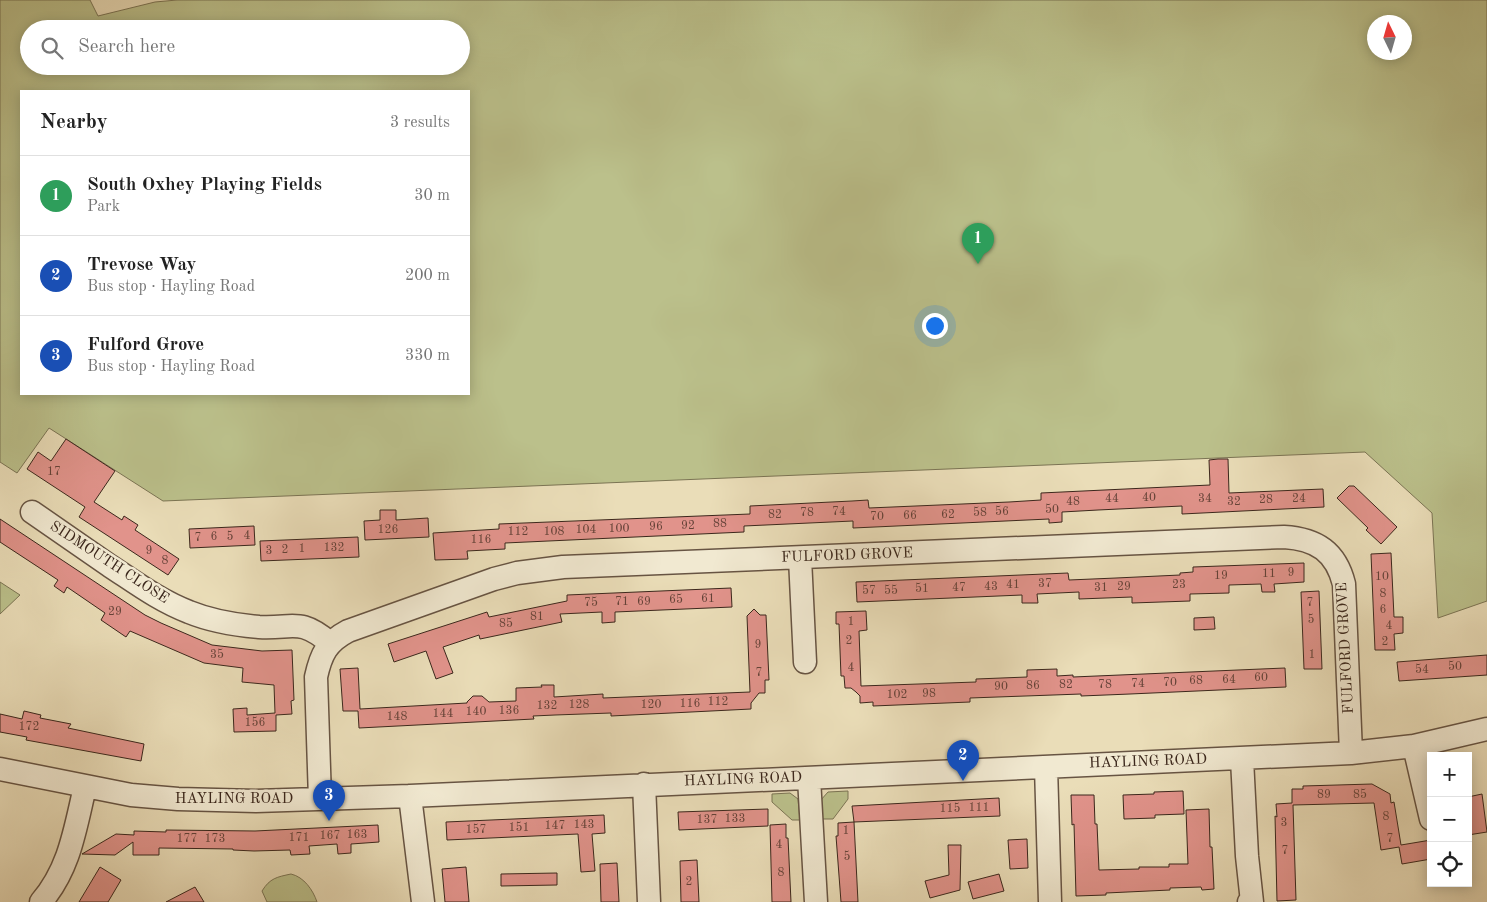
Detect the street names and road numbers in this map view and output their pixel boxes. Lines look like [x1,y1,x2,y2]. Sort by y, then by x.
street label: SIDMOUTH CLOSE [47,519,171,607]
street label: FULFORD GROVE [781,546,913,566]
street label: FULFORD GROVE [1335,582,1357,714]
street label: HAYLING ROAD [1089,752,1207,772]
street label: HAYLING ROAD [684,770,802,790]
street label: HAYLING ROAD [175,792,293,807]

